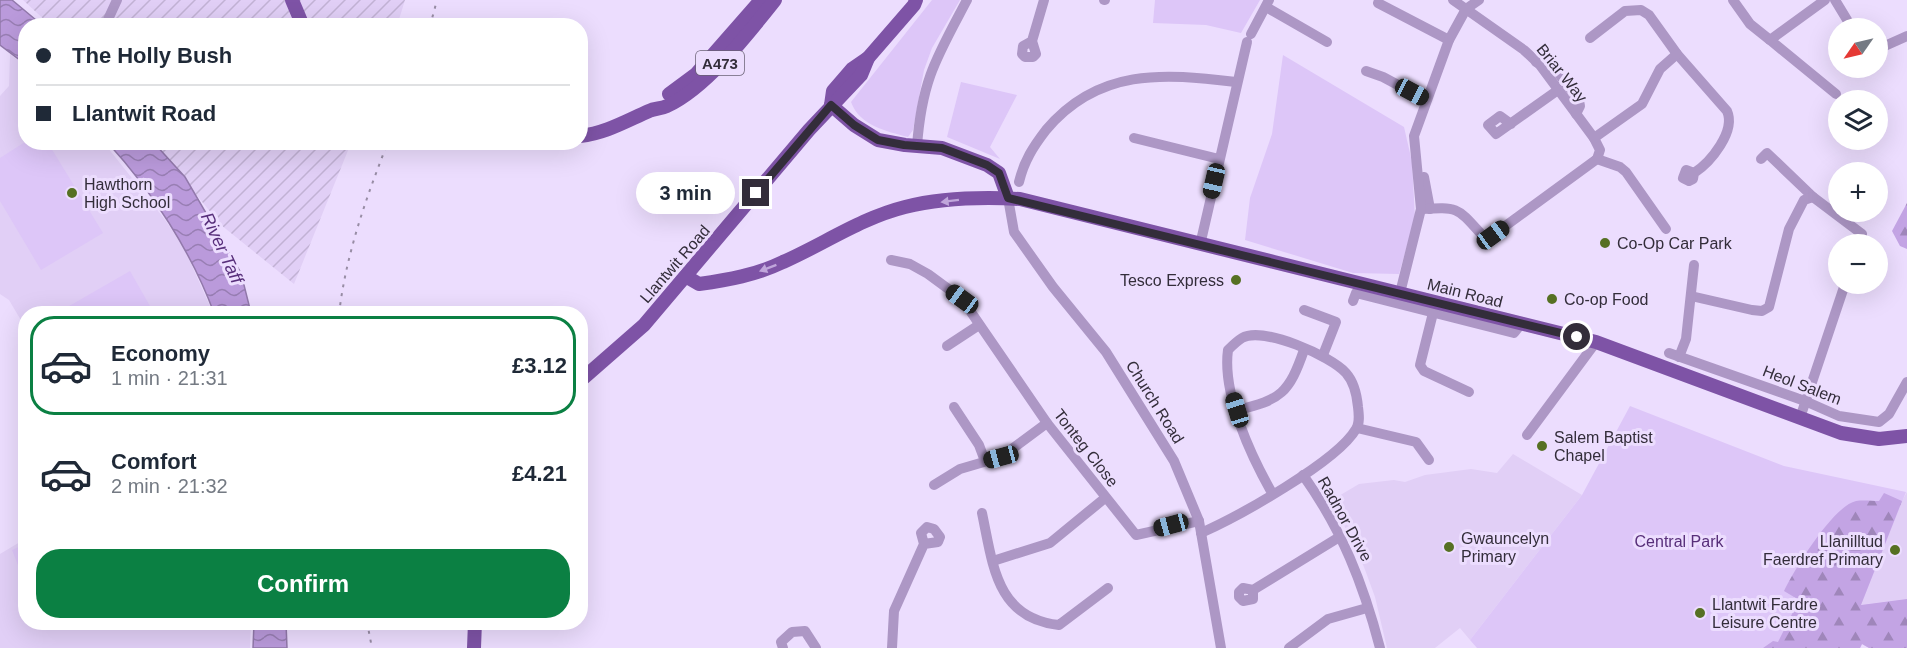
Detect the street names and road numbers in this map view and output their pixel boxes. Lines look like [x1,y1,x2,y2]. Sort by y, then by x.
street label: Briar Way [1533,41,1591,105]
road number: A473 [696,51,744,75]
street label: Llantwit Road [637,222,713,306]
street label: Main Road [1425,275,1505,311]
street label: Church Road [1123,358,1187,446]
street label: Heol Salem [1760,362,1844,408]
street label: Tonteg Close [1051,406,1122,490]
street label: Radnor Drive [1315,474,1375,564]

